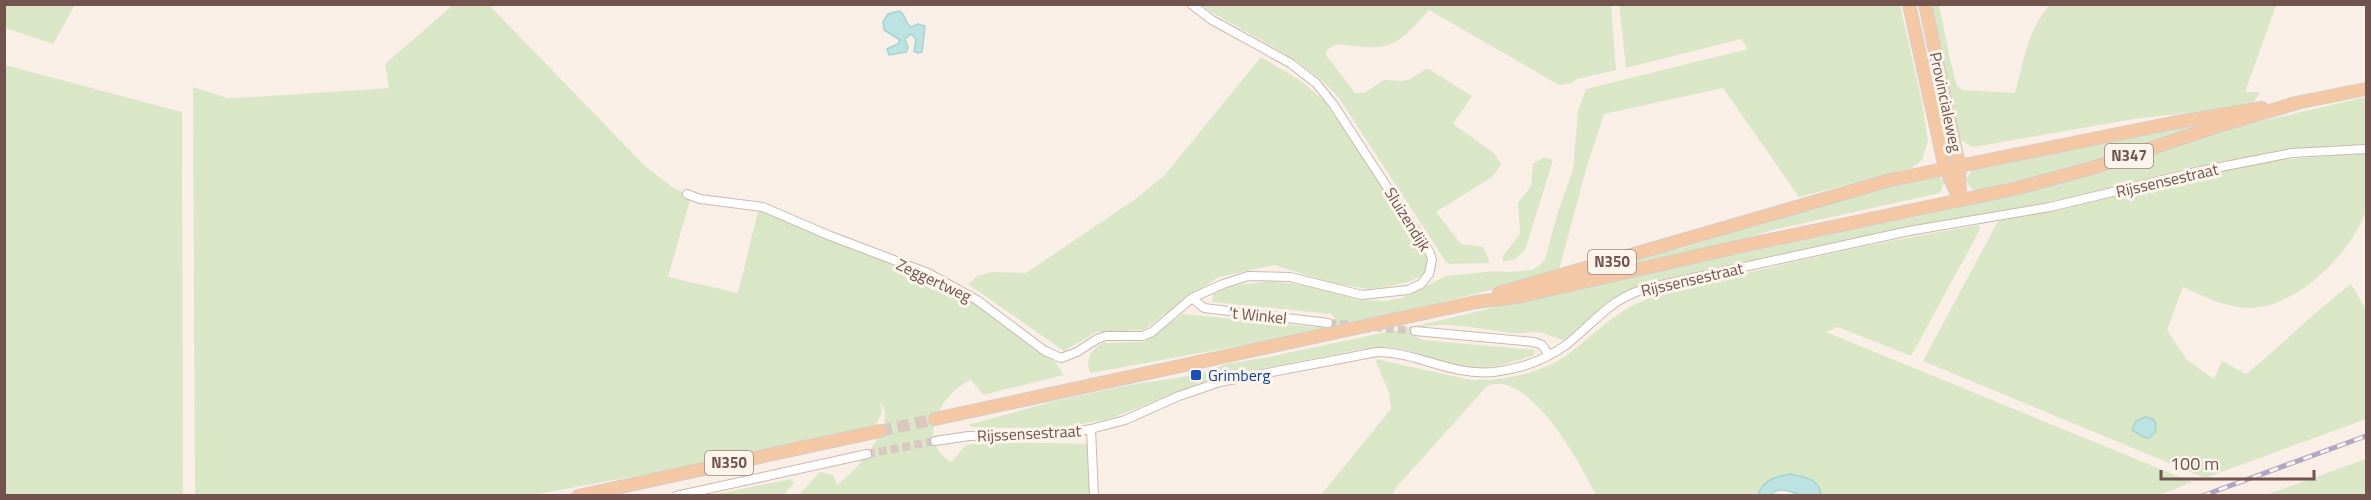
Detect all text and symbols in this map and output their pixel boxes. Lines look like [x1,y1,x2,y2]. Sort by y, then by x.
street label: Provincialeweg [1924,50,1968,154]
road number: N347 [2105,144,2153,168]
street label: Rijssensestraat [2114,157,2221,203]
street label: Sluizendijk [1379,182,1437,256]
road number: N350 [1588,250,1636,274]
street label: Zeggertweg [892,252,976,308]
street label: Rijssensestraat [1639,256,1746,302]
street label: 't Winkel [1228,300,1288,330]
place label: Grimberg [1208,363,1270,387]
marker: Grimberg [1189,368,1203,382]
street label: Rijssensestraat [976,418,1082,448]
scale bar [2161,443,2314,481]
text: 100 m [2170,450,2219,477]
road number: N350 [705,451,753,475]

